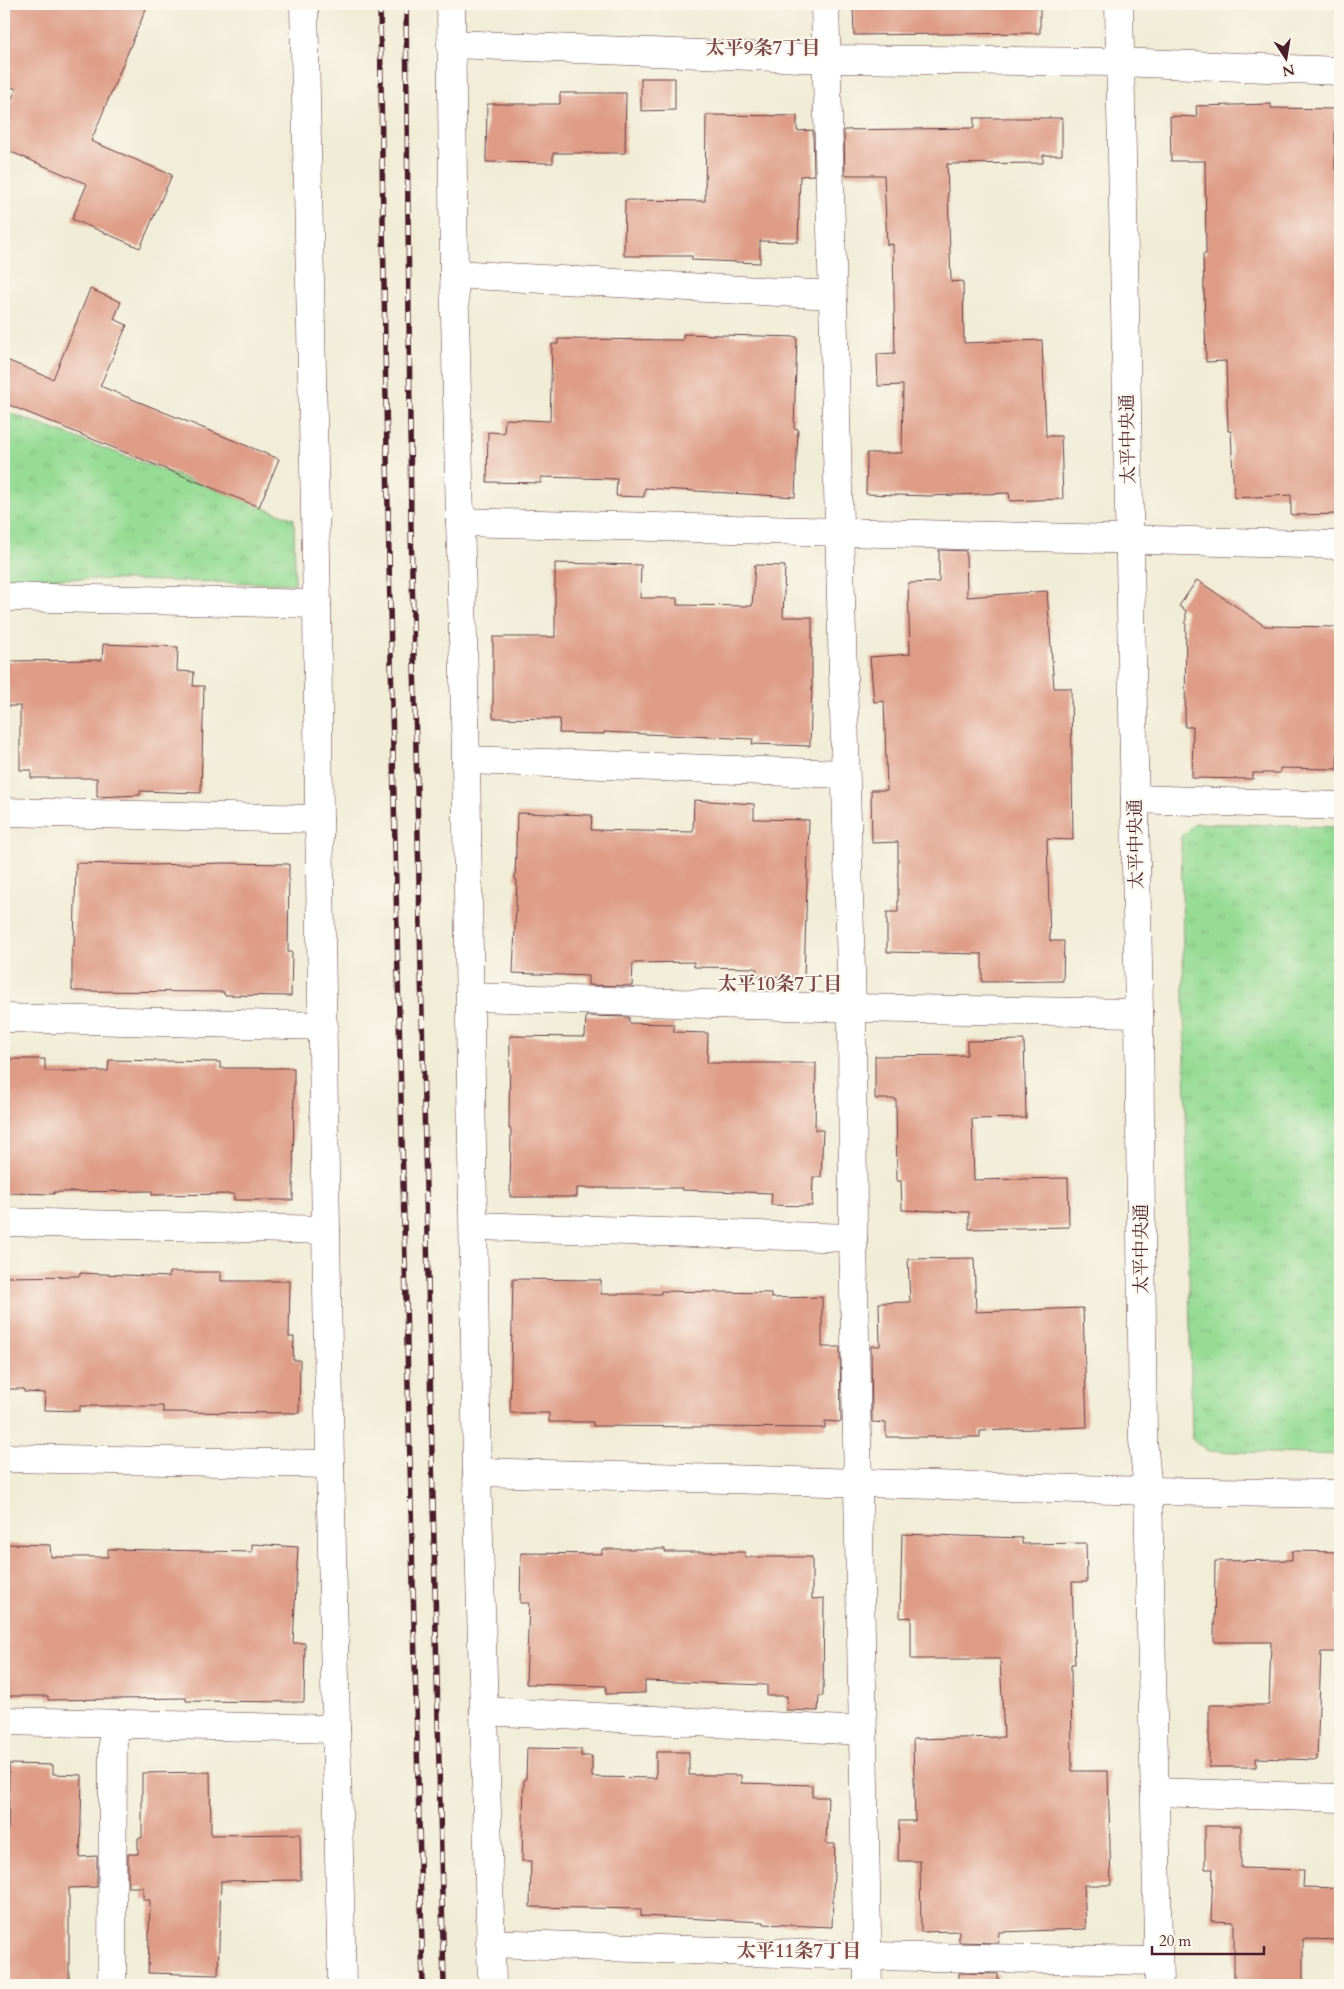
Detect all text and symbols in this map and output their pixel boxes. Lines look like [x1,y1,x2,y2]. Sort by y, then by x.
north arrow [1262,32,1312,82]
district label: 太平9条7丁目 [706,35,820,61]
text: N [1281,60,1297,81]
street label: 太平中央通 [1115,394,1141,484]
street label: 太平中央通 [1123,799,1149,889]
district label: 太平10条7丁目 [718,971,842,997]
street label: 太平中央通 [1129,1204,1154,1294]
scale bar [1152,1924,1264,1956]
text: 20 m [1159,1931,1191,1951]
district label: 太平11条7丁目 [737,1938,861,1964]

